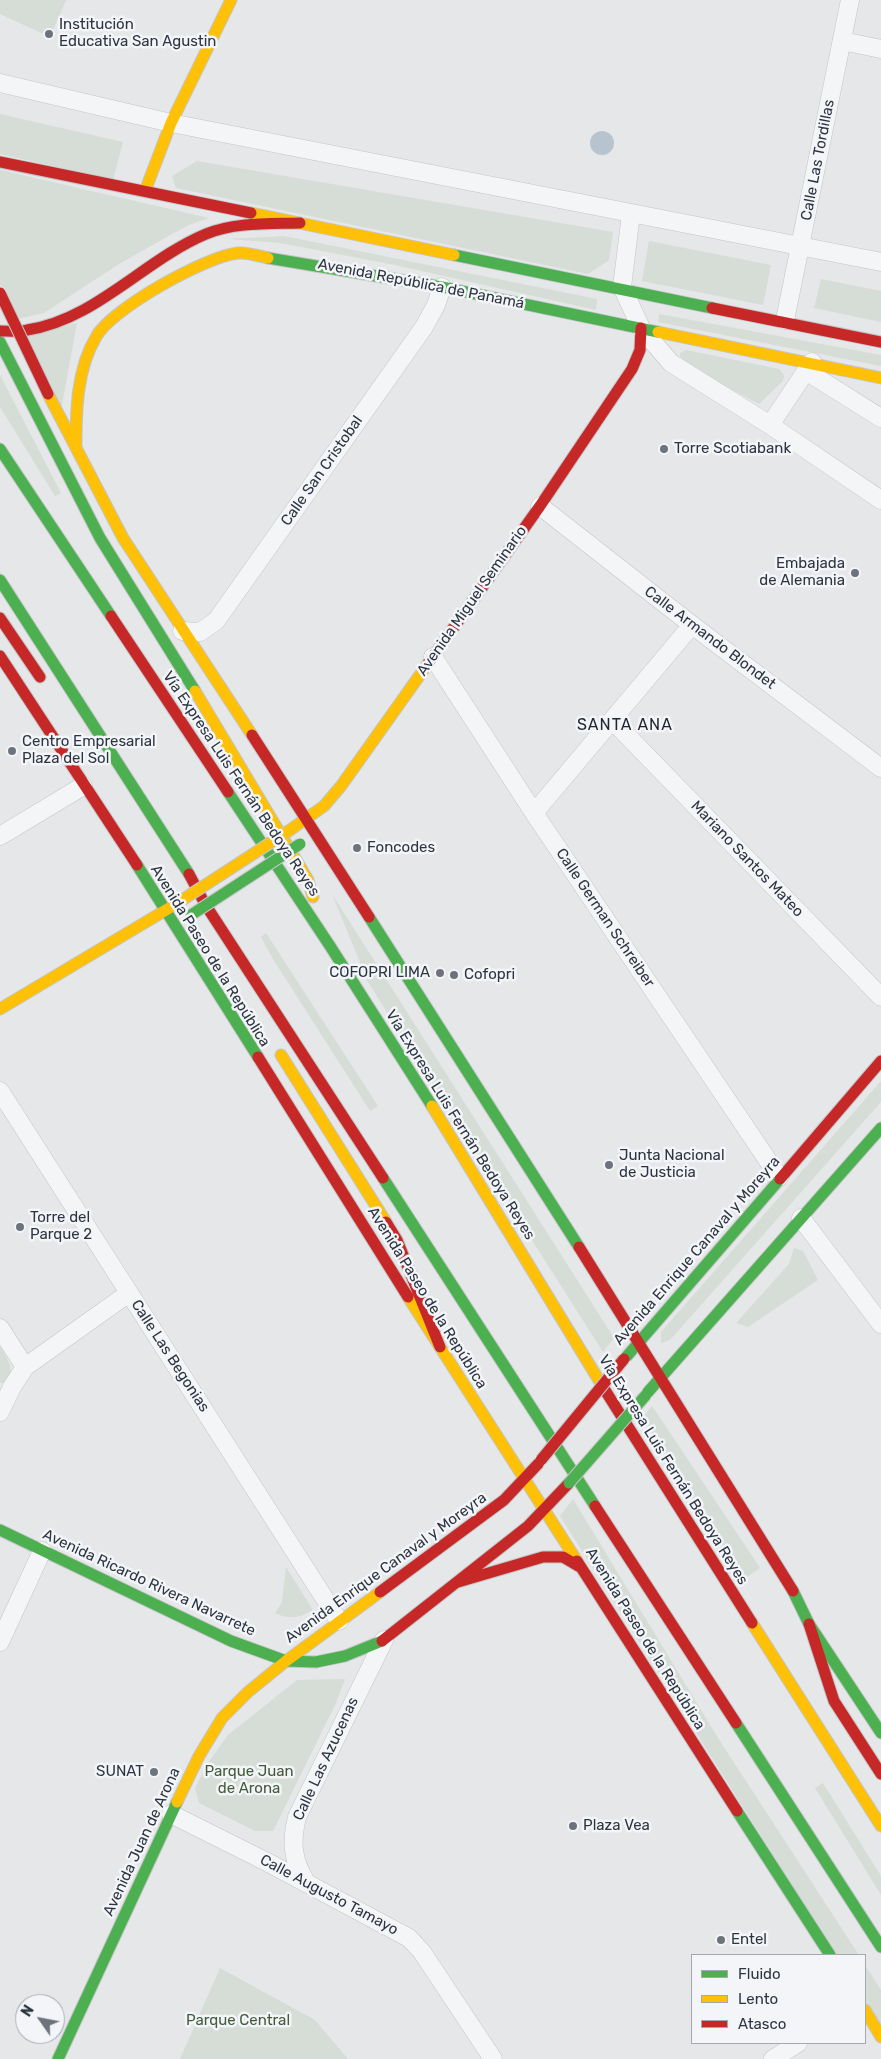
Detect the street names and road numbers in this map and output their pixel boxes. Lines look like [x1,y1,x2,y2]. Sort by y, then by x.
street label: Calle Las Tordillas [797,98,839,222]
street label: Avenida República de Panamá [316,255,526,313]
street label: Calle San Cristobal [277,412,367,530]
street label: Avenida Miguel Seminario [413,523,531,679]
street label: Calle Armando Blondet [641,583,779,693]
street label: Vía Expresa Luis Fernán Bedoya Reyes [159,668,323,900]
street label: Mariano Santos Mateo [687,797,807,921]
street label: Calle German Schreiber [552,845,658,991]
street label: Avenida Paseo de la República [146,862,274,1050]
street label: Vía Expresa Luis Fernán Bedoya Reyes [381,1007,539,1243]
street label: Avenida Enrique Canaval y Moreyra [610,1153,784,1349]
street label: Avenida Paseo de la República [363,1204,491,1392]
street label: Calle Las Begonias [127,1296,213,1416]
street label: Vía Expresa Luis Fernán Bedoya Reyes [594,1352,752,1588]
street label: Avenida Enrique Canaval y Moreyra [282,1489,490,1647]
street label: Avenida Ricardo Rivera Navarrete [40,1526,258,1640]
street label: Avenida Paseo de la República [581,1545,709,1733]
street label: Calle Las Azucenas [290,1694,362,1824]
street label: Avenida Juan de Arona [100,1765,184,1919]
street label: Calle Augusto Tamayo [257,1851,401,1939]

